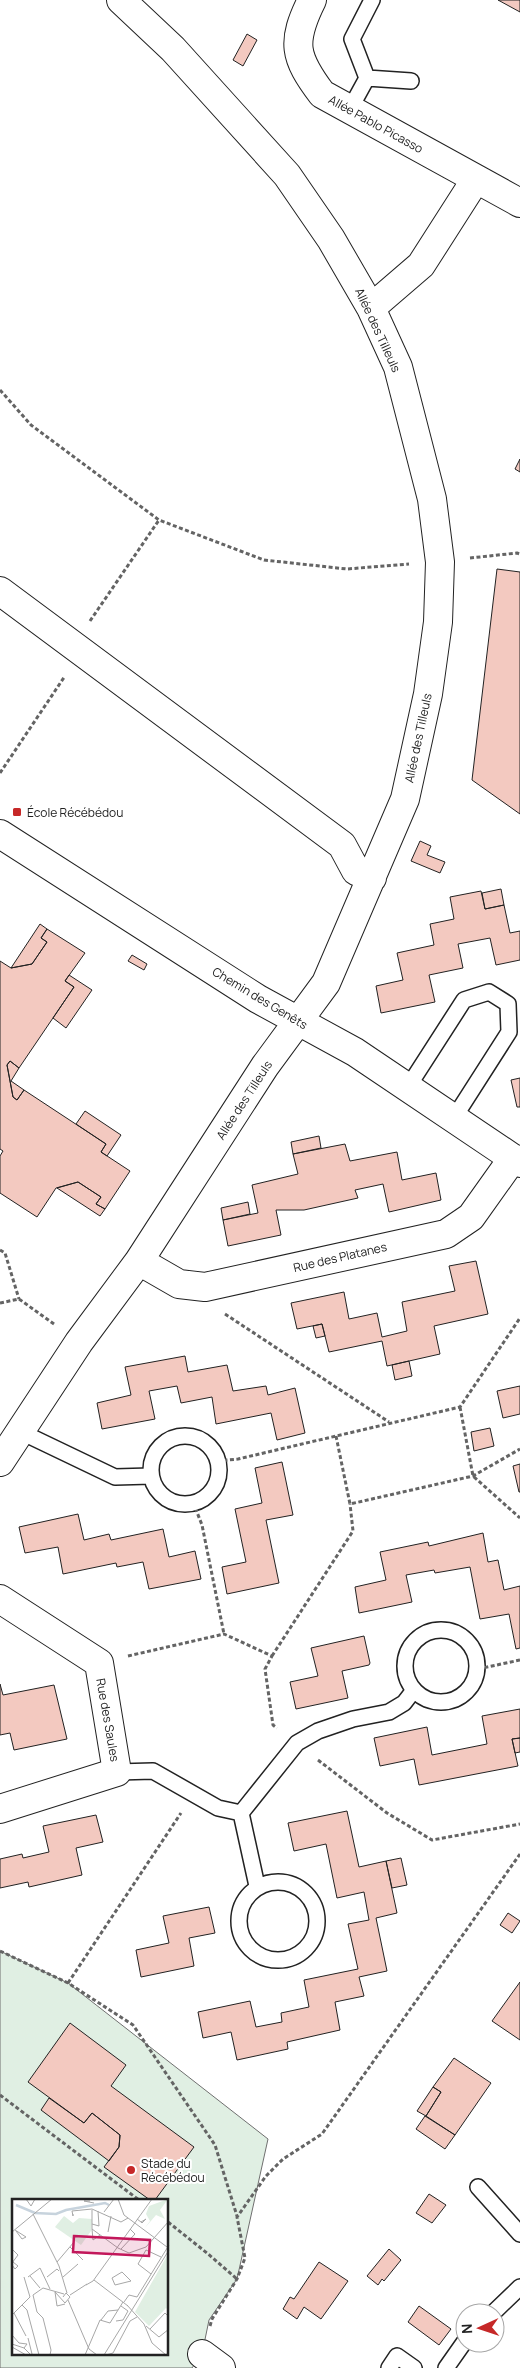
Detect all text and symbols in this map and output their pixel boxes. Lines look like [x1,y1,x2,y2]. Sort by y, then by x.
street label: Allée Pablo Picasso [326,91,426,157]
street label: Allée des Tilleuls [351,285,405,375]
street label: Allée des Tilleuls [400,692,436,784]
place label: École Récébédou [27,804,123,821]
marker: École Récébédou [11,806,23,818]
street label: Chemin des Genêts [209,963,311,1033]
street label: Allée des Tilleuls [212,1057,276,1143]
street label: Rue des Platanes [292,1238,388,1276]
street label: Rue des Saules [92,1677,124,1763]
place label: Stade du Récébédou [141,2155,205,2186]
marker: Stade du Récébédou [125,2164,137,2176]
inset map [12,2199,169,2356]
north arrow [455,2303,505,2353]
text: N [457,2323,476,2334]

